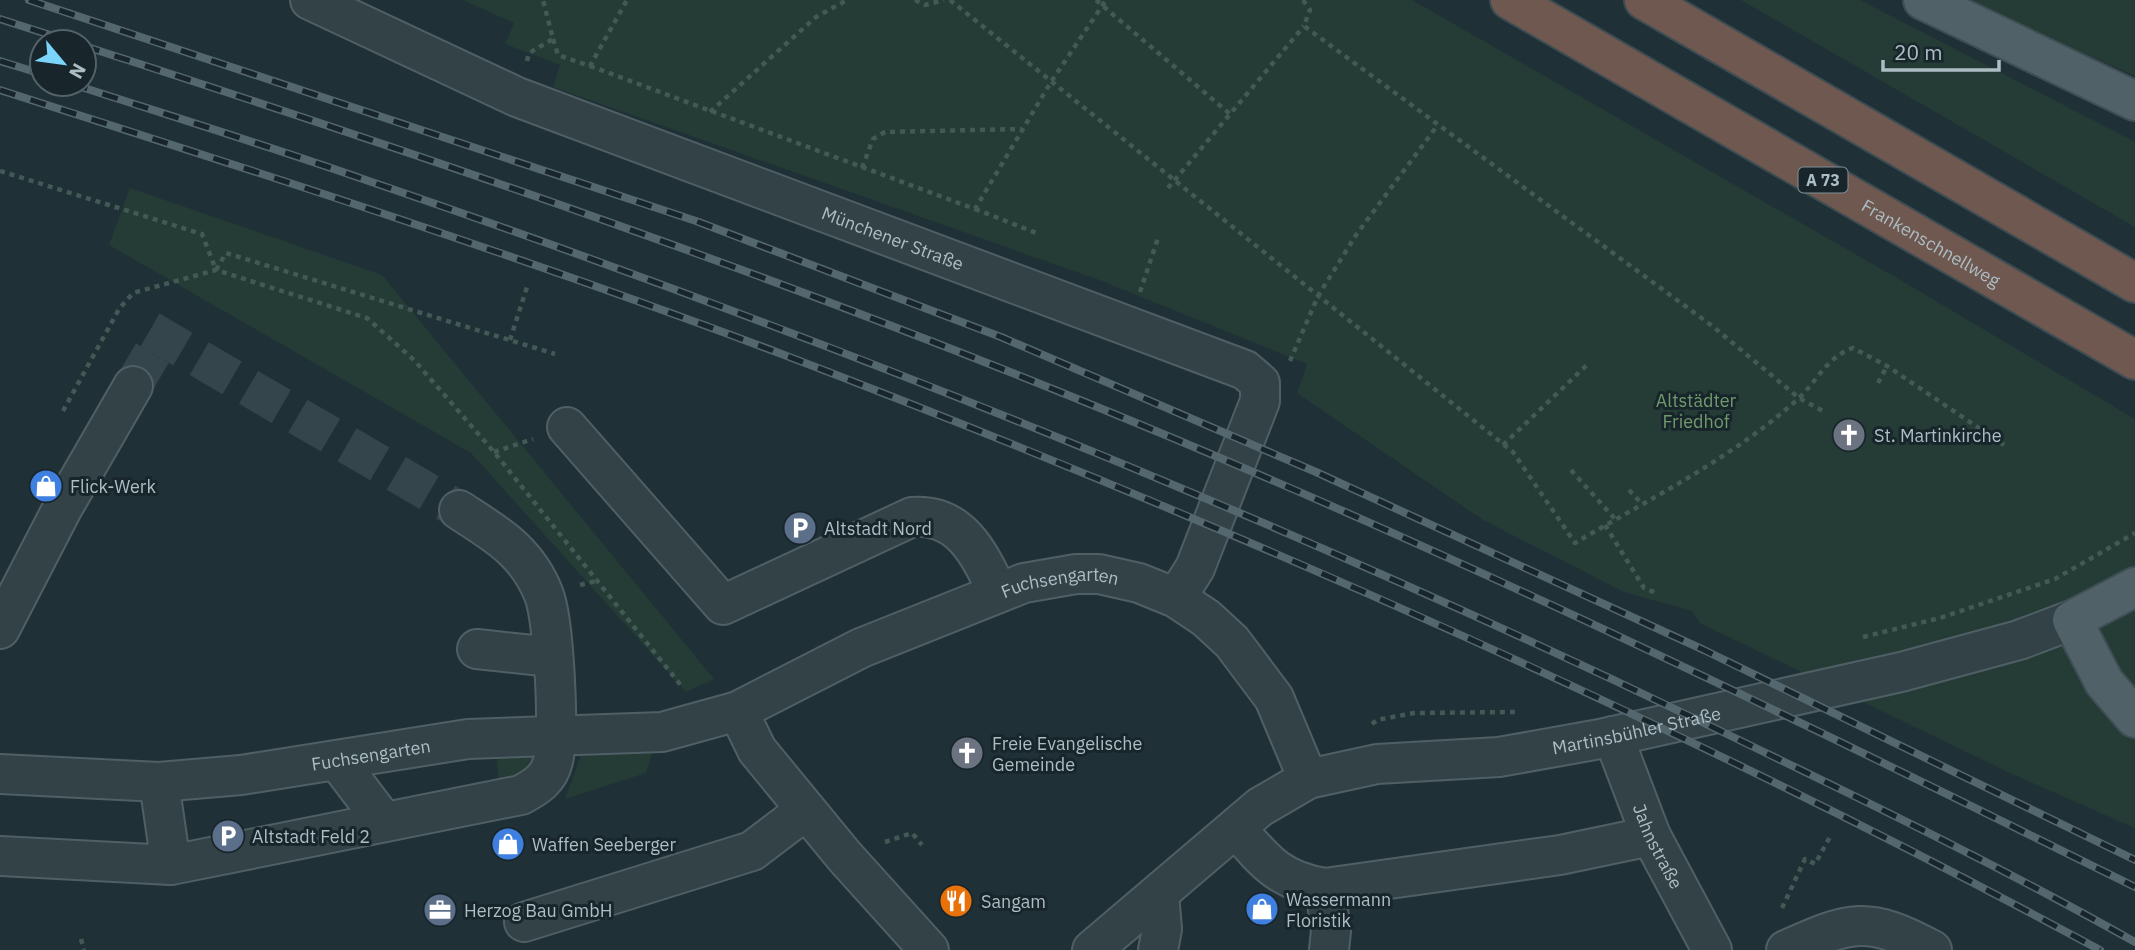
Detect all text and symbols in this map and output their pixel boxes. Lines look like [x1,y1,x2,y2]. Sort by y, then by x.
north arrow [28,28,98,98]
scale bar [1883,28,1998,72]
text: 20 m [1894,38,1943,66]
text: N [64,59,92,83]
road number: A 73 [1798,168,1848,192]
street label: Frankenschnellweg [1858,194,2005,292]
street label: Münchener Straße [819,201,967,275]
park label: Altstädter Friedhof [1656,389,1737,433]
church icon: St. Martinkirche [1830,416,1868,454]
place label: St. Martinkirche [1874,424,2002,447]
shop icon: Flick-Werk [27,467,65,505]
place label: Flick-Werk [70,475,156,498]
parking icon: Altstadt Nord [781,509,819,547]
place label: Altstadt Nord [824,517,932,540]
street label: Fuchsengarten [997,562,1121,603]
street label: Martinsbühler Straße [1550,701,1723,759]
place label: Freie Evangelische Gemeinde [992,732,1142,776]
street label: Fuchsengarten [310,734,432,775]
church icon: Freie Evangelische Gemeinde [948,734,986,772]
street label: Jahnstraße [1628,800,1689,893]
parking icon: Altstadt Feld 2 [209,817,247,855]
place label: Altstadt Feld 2 [252,825,370,848]
shop icon: Waffen Seeberger [489,825,527,863]
place label: Waffen Seeberger [532,833,676,856]
restaurant icon: Sangam [937,882,975,920]
place label: Wassermann Floristik [1286,888,1391,932]
place label: Sangam [981,890,1046,913]
shop icon: Wassermann Floristik [1243,890,1281,928]
office icon: Herzog Bau GmbH [421,891,459,929]
place label: Herzog Bau GmbH [464,899,612,922]

